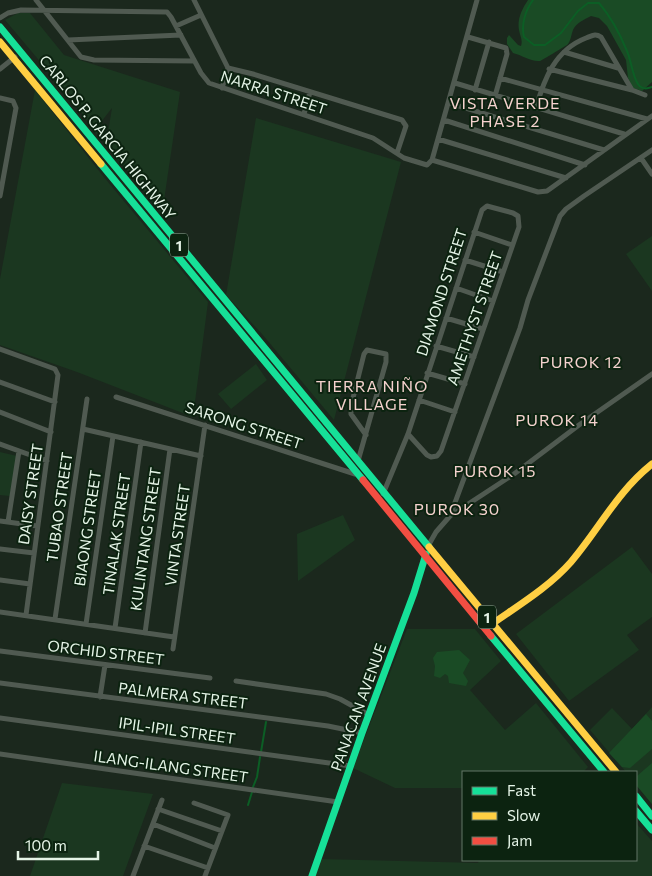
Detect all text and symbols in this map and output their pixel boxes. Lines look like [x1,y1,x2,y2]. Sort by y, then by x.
street label: CARLOS P. GARCIA HIGHWAY [36,51,180,223]
street label: NARRA STREET [219,66,330,118]
district label: VISTA VERDE PHASE 2 [449,93,561,130]
street label: DIAMOND STREET [412,226,470,358]
road number: 1 [170,234,188,256]
street label: AMETHYST STREET [443,248,506,387]
district label: PUROK 12 [540,352,622,371]
district label: TIERRA NIÑO VILLAGE [316,376,428,413]
street label: SARONG STREET [183,398,305,453]
district label: PUROK 14 [515,410,599,429]
street label: DAISY STREET [14,442,46,546]
street label: TUBAO STREET [42,450,76,563]
district label: PUROK 15 [453,461,537,480]
street label: KULINTANG STREET [126,466,164,612]
street label: BIAONG STREET [70,468,104,587]
street label: TINALAK STREET [99,471,134,596]
street label: VINTA STREET [161,482,193,587]
district label: PUROK 30 [414,499,500,518]
road number: 1 [478,606,496,628]
street label: ORCHID STREET [47,636,166,668]
street label: PANACAN AVENUE [327,641,390,773]
street label: PALMERA STREET [117,678,249,712]
street label: IPIL-IPIL STREET [117,713,237,747]
street label: ILANG-ILANG STREET [93,746,250,786]
legend [462,771,637,861]
text: Fast [507,781,536,799]
text: Slow [507,806,540,824]
scale bar [18,828,98,860]
text: Jam [507,831,532,849]
text: 100 m [25,836,67,854]

